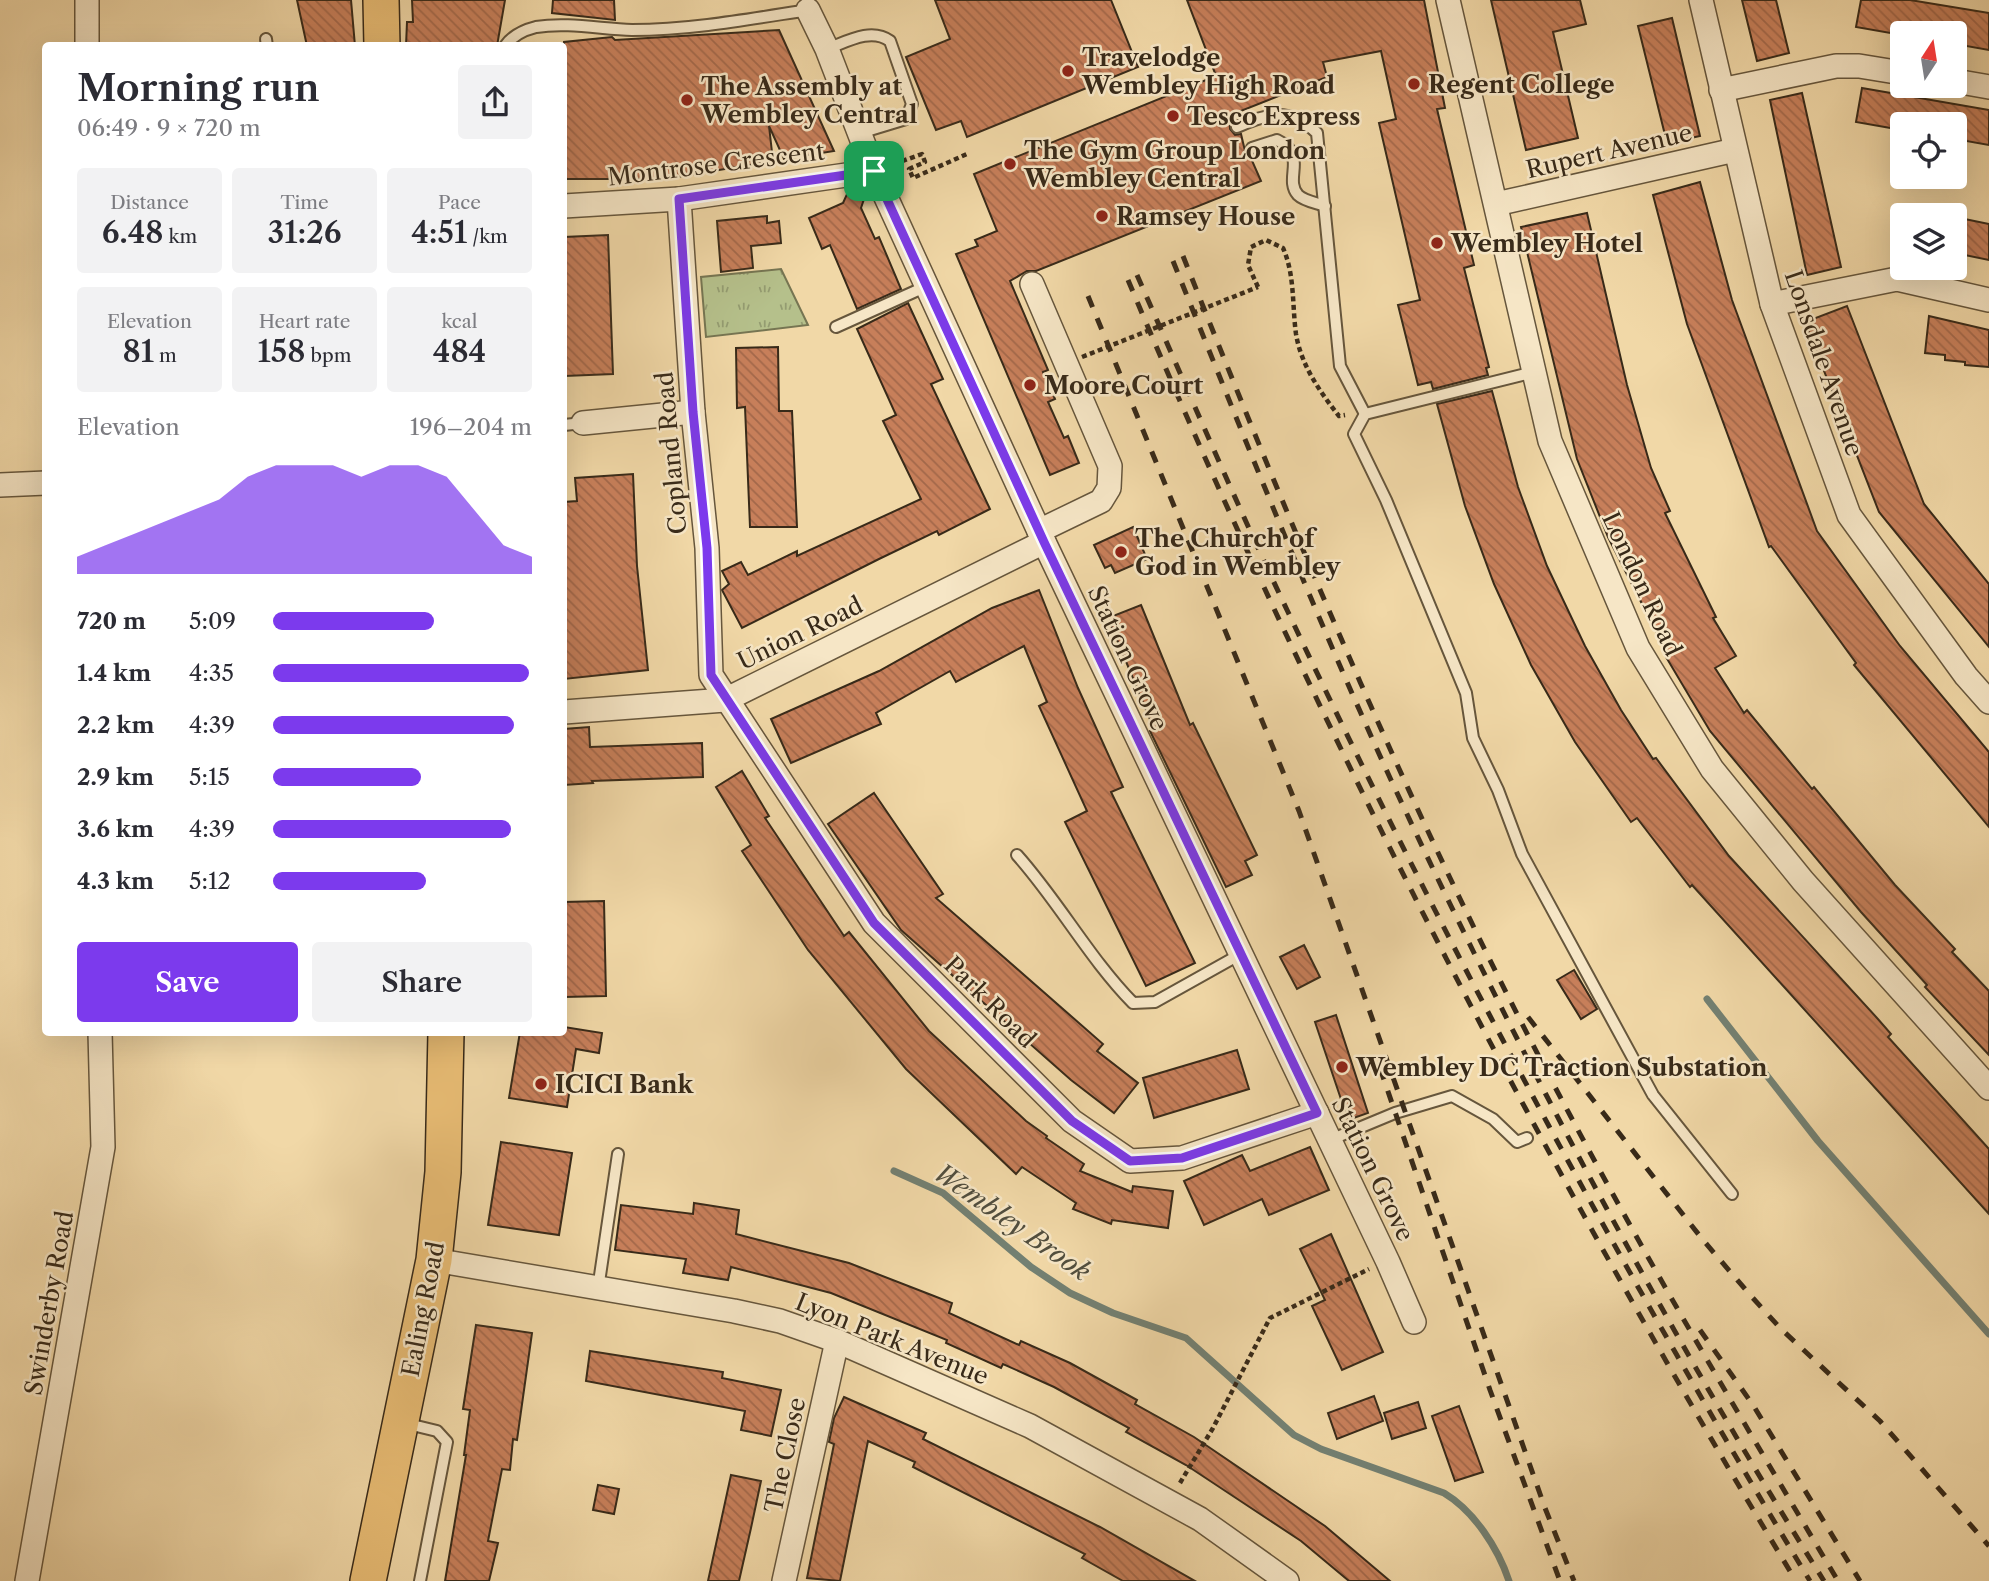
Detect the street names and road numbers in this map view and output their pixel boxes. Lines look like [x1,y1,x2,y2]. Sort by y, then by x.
street label: Rupert Avenue [1523,118,1695,184]
street label: Montrose Crescent [606,136,827,192]
street label: Lonsdale Avenue [1779,266,1869,460]
street label: Copland Road [649,370,693,536]
street label: London Road [1596,507,1688,661]
street label: Station Grove [1082,581,1174,735]
street label: Union Road [733,590,868,676]
street label: Park Road [938,950,1042,1054]
street label: Station Grove [1326,1092,1420,1246]
street label: Swinderby Road [19,1208,80,1397]
street label: Ealing Road [396,1239,450,1379]
street label: Lyon Park Avenue [791,1287,993,1391]
street label: The Close [759,1395,811,1515]

